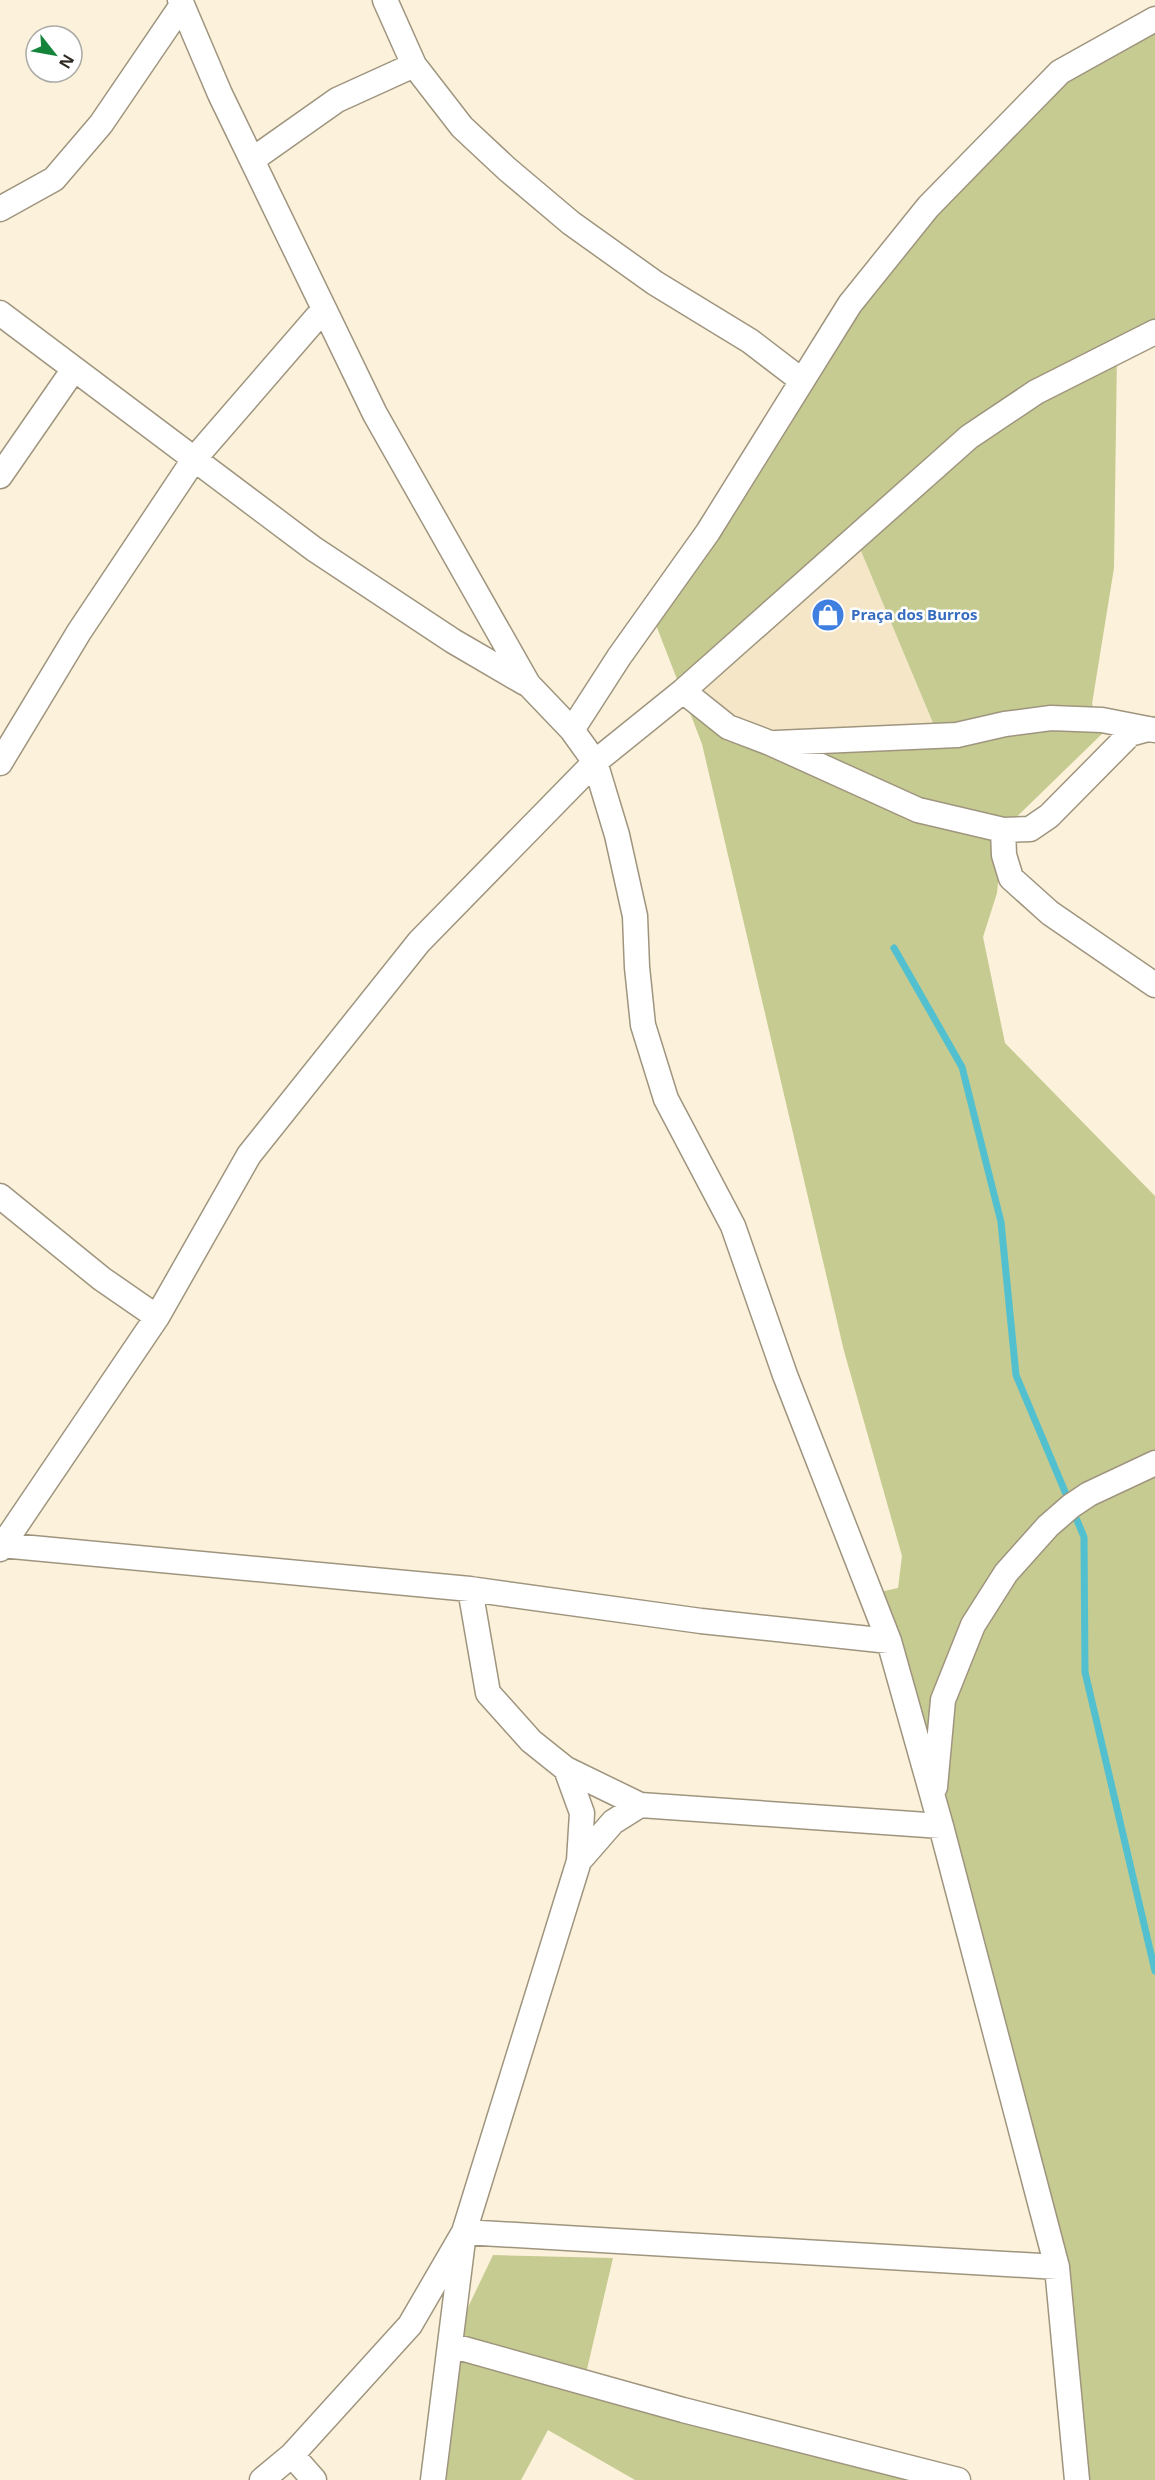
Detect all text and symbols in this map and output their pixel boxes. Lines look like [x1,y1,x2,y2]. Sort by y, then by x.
north arrow [24,24,84,84]
text: N [54,50,80,73]
shop icon: Praça dos Burros [810,597,846,633]
place label: Praça dos Burros [851,604,977,624]

